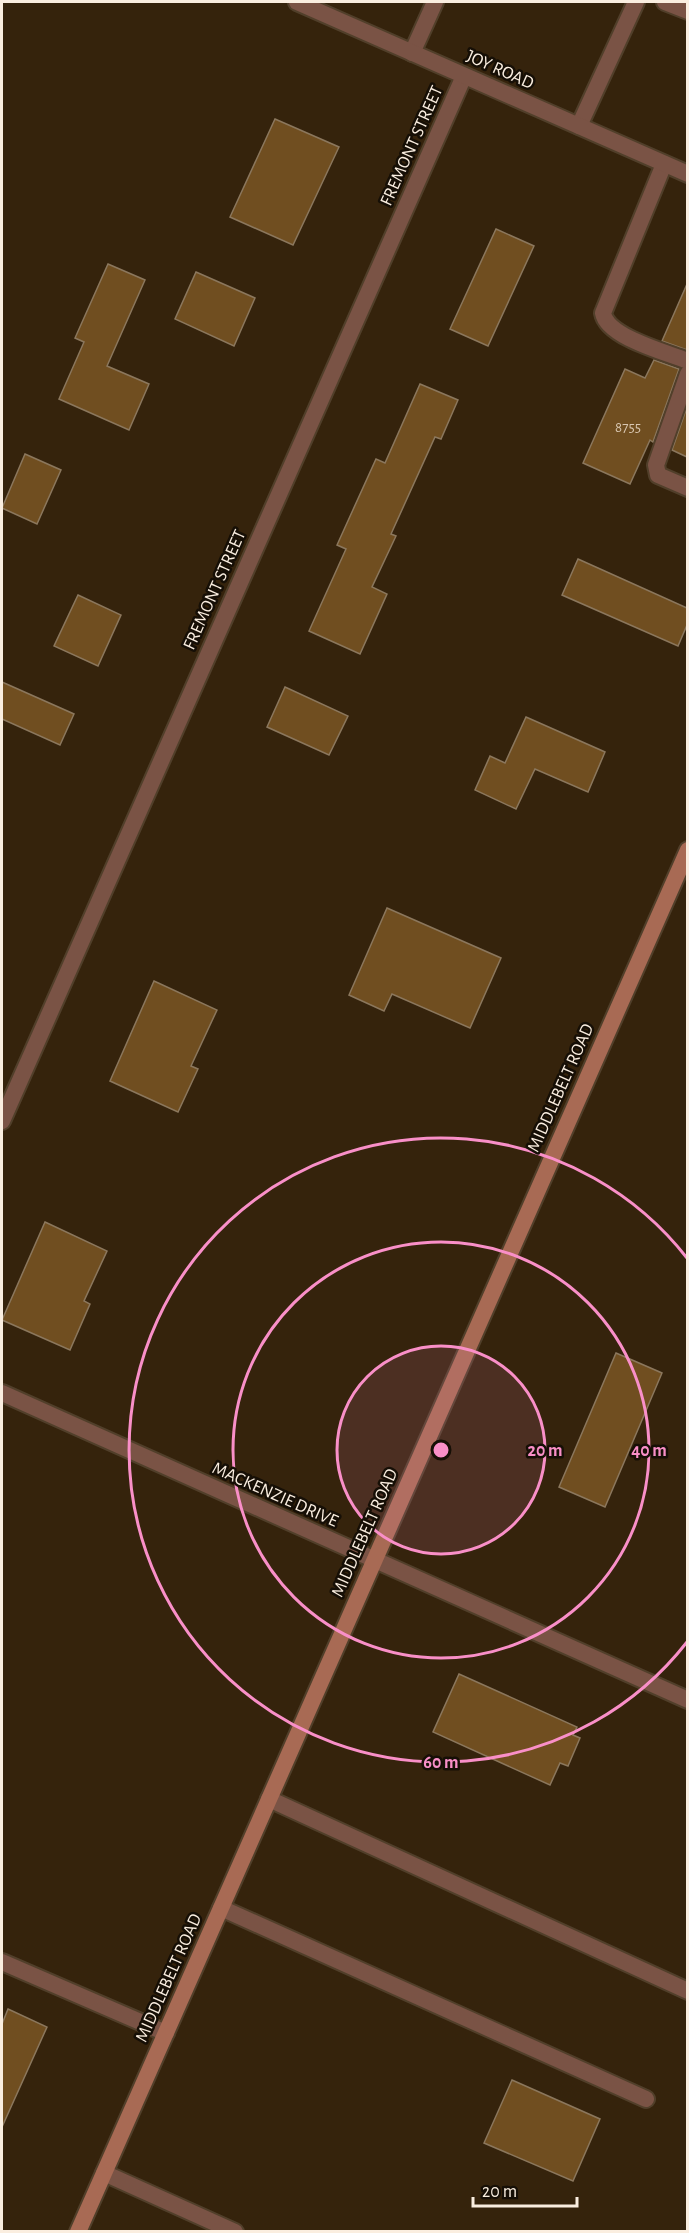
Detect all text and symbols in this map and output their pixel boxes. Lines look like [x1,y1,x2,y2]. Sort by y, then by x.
street label: JOY ROAD [464,47,536,93]
street label: FREMONT STREET [378,83,447,209]
house number: 8755 [615,420,641,435]
street label: FREMONT STREET [181,527,250,653]
street label: MIDDLEBELT ROAD [525,1021,597,1155]
centre of rings [431,1440,451,1460]
text: 20 m [527,1442,563,1460]
text: 40 m [631,1442,667,1460]
street label: MACKENZIE DRIVE [209,1459,341,1531]
street label: MIDDLEBELT ROAD [329,1466,401,1600]
text: 60 m [423,1754,459,1772]
street label: MIDDLEBELT ROAD [133,1911,205,2045]
scale bar [473,2170,576,2208]
text: 20 m [482,2183,517,2201]

